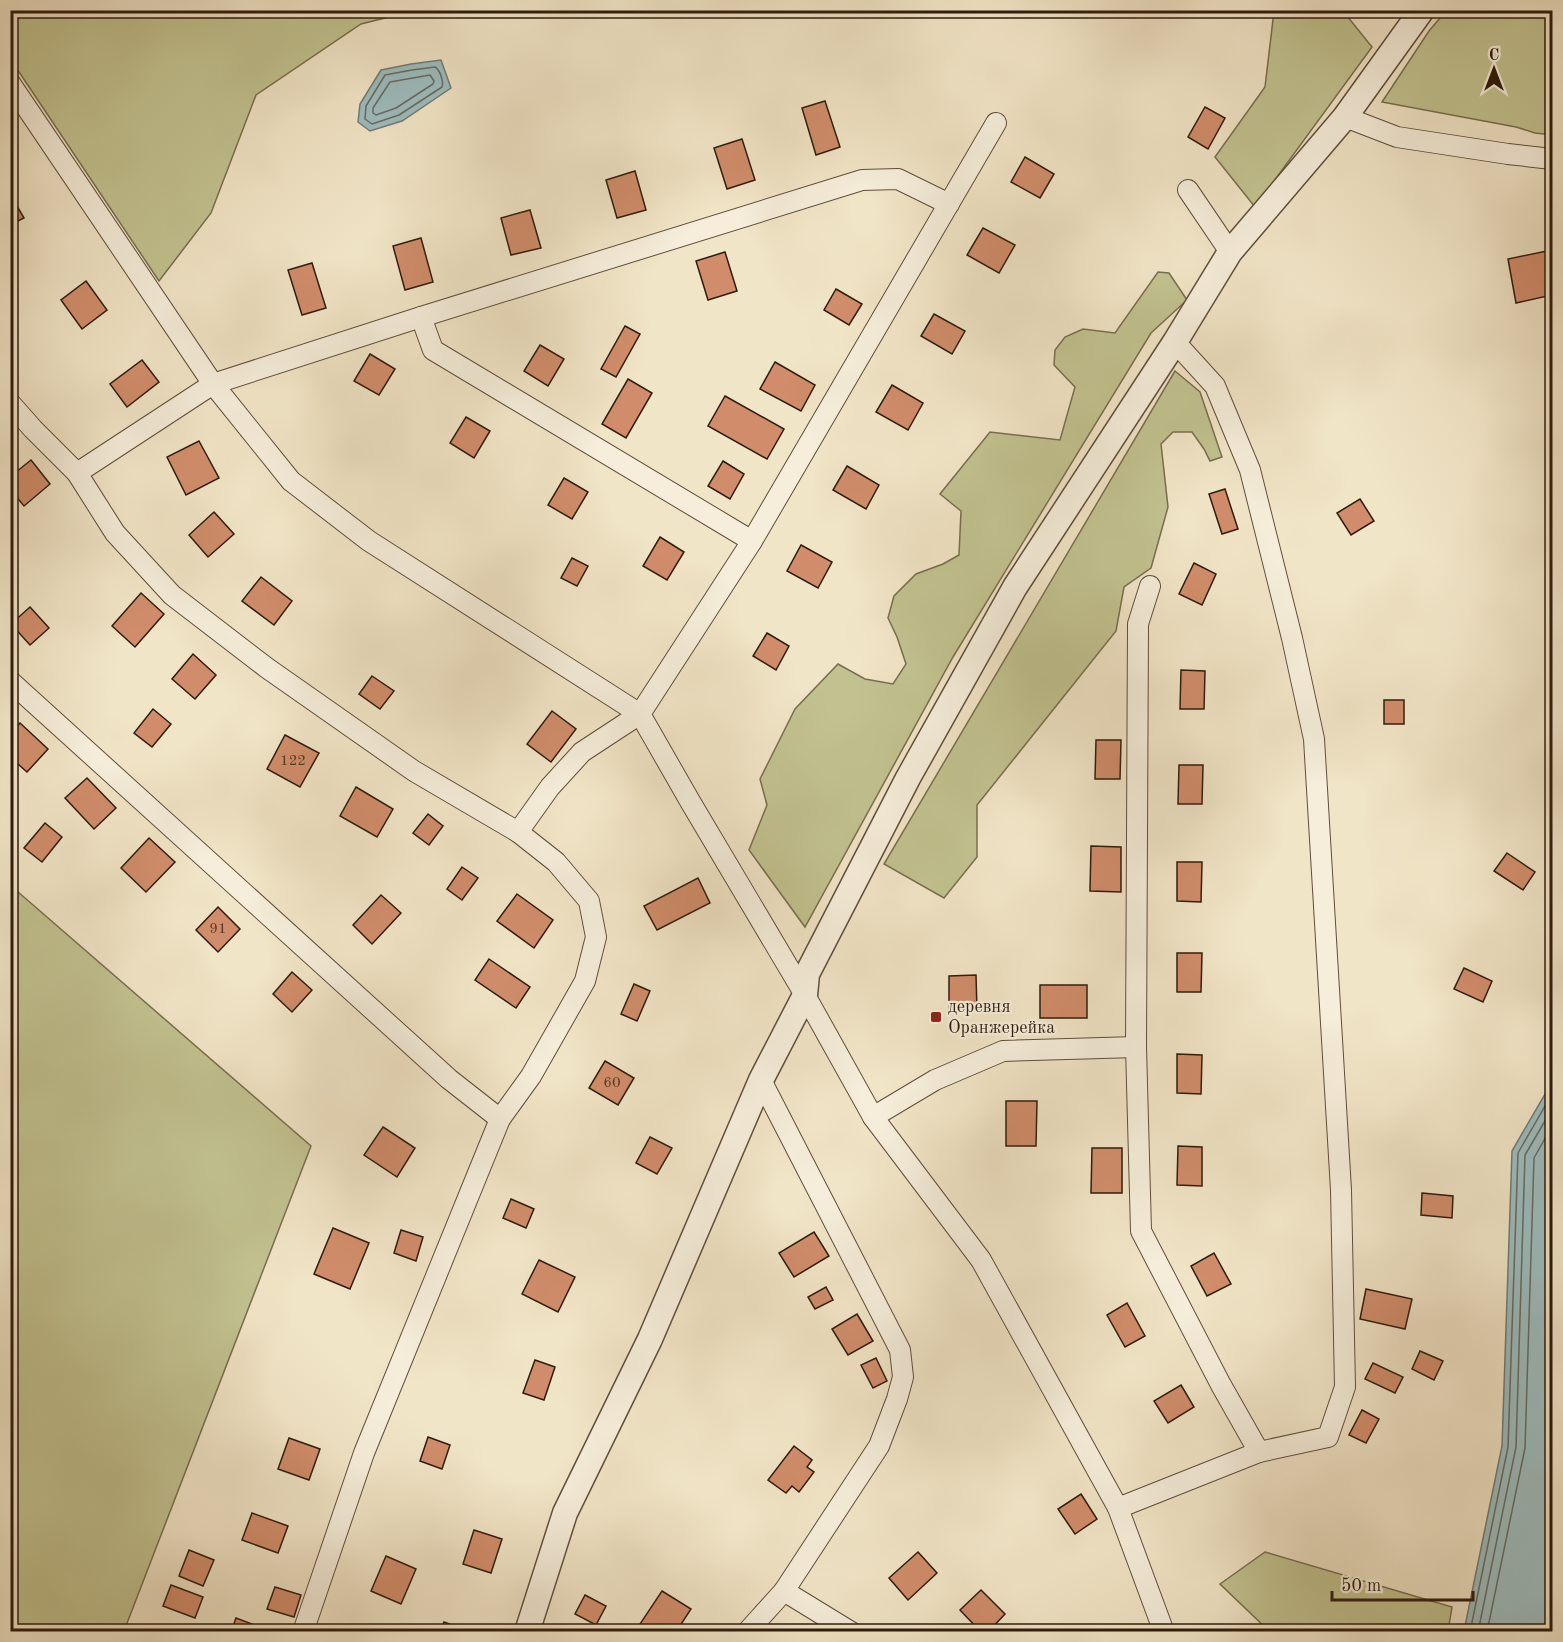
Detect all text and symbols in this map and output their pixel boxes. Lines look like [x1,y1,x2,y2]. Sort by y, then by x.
north arrow [1464,39,1524,99]
text: С [1489,48,1499,64]
house number: 122 [280,754,306,769]
house number: 91 [209,922,227,937]
place label: деревня Оранжерейка [948,998,1055,1037]
marker: деревня Оранжерейка [929,1010,943,1024]
house number: 60 [603,1076,621,1091]
scale bar [1332,1564,1473,1602]
text: 50 m [1341,1577,1381,1595]

